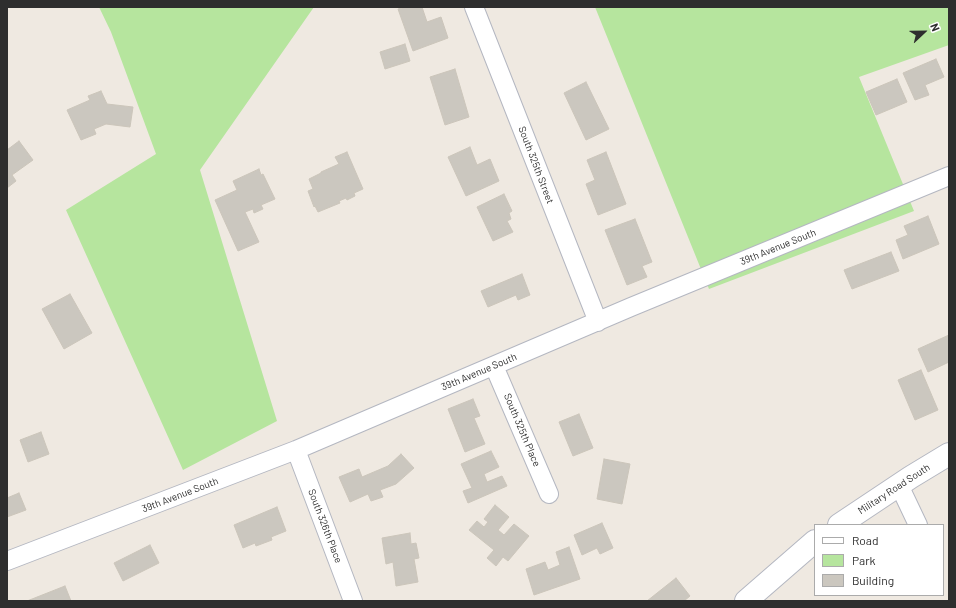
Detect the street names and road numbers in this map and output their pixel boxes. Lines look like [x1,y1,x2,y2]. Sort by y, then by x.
street label: South 325th Street [516,125,556,205]
street label: 39th Avenue South [738,226,818,268]
street label: 39th Avenue South [439,351,519,393]
street label: South 325th Place [501,392,543,468]
street label: Military Road South [856,461,932,517]
street label: 39th Avenue South [140,475,220,515]
street label: South 326th Place [305,487,345,565]

